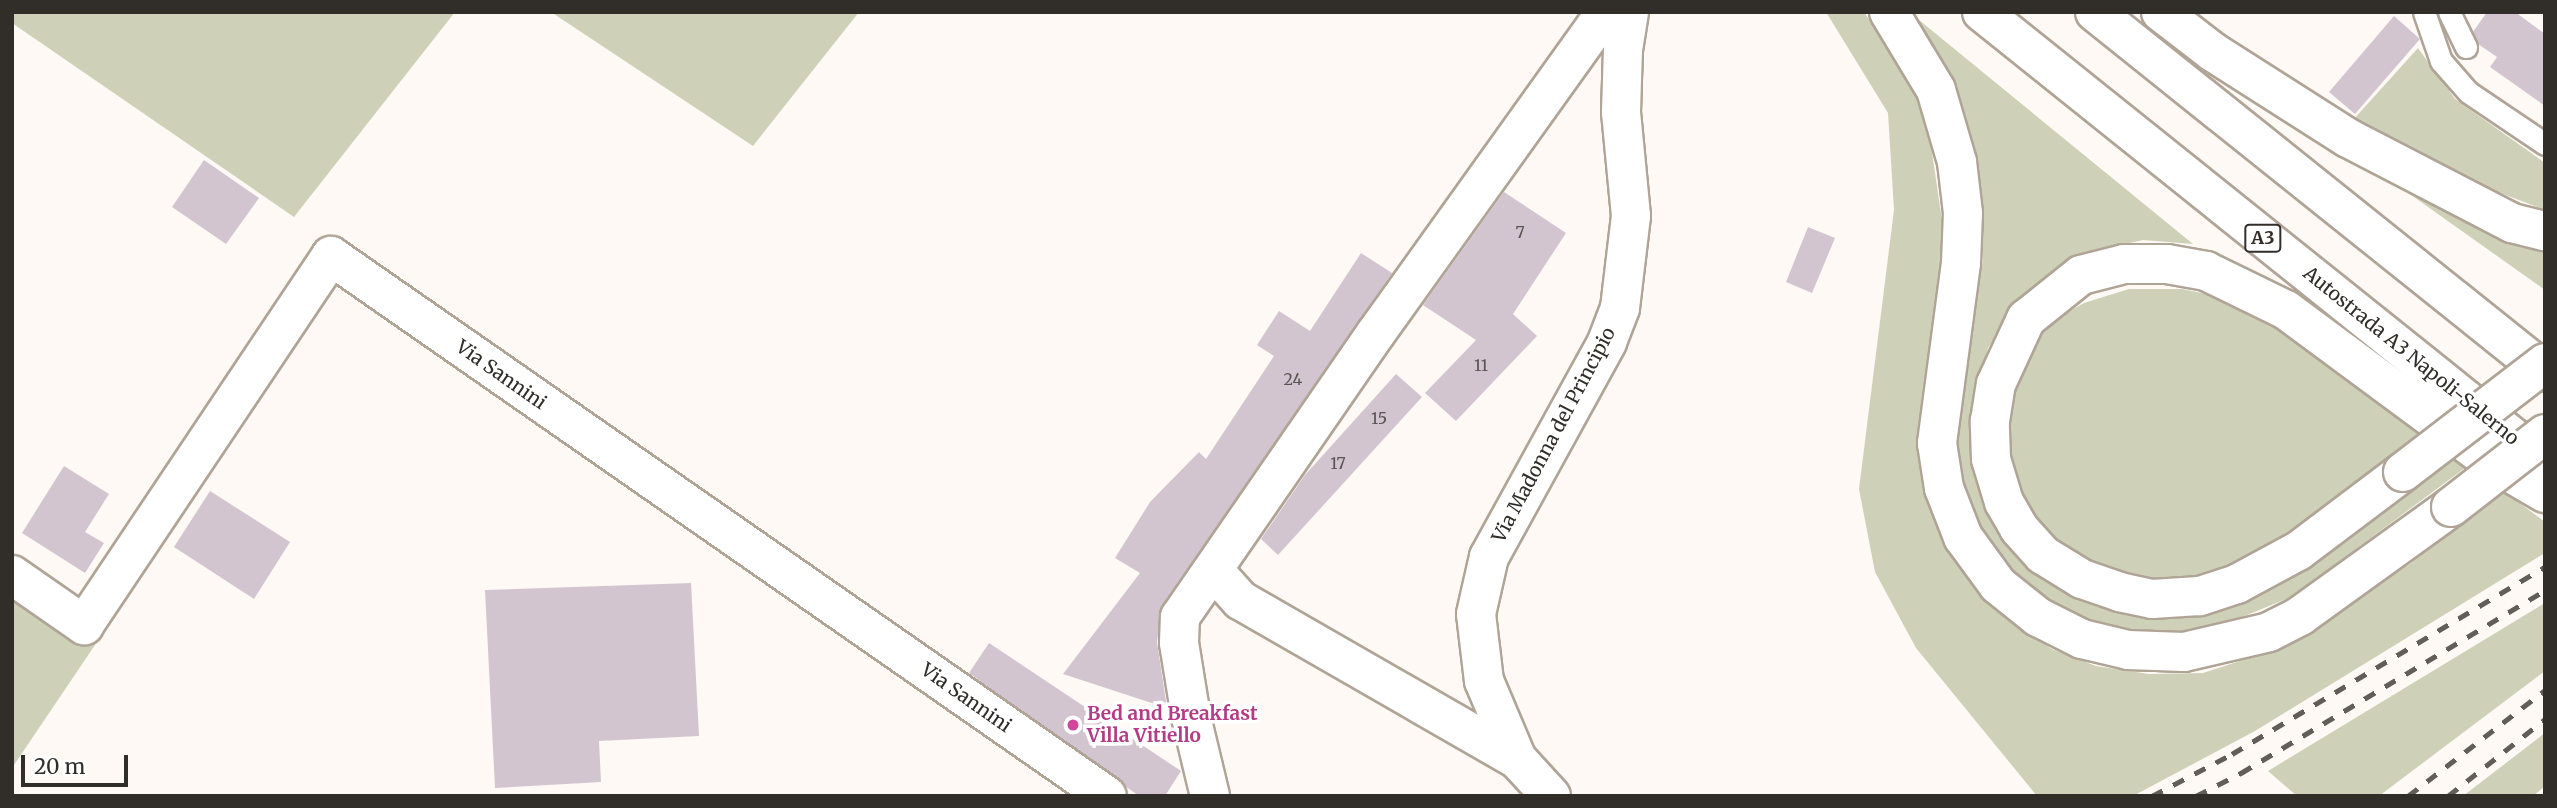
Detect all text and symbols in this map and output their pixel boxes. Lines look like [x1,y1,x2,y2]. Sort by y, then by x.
house number: 7 [1515,222,1525,242]
road number: A3 [2244,224,2282,252]
street label: Autostrada A3 Napoli-Salerno [2299,262,2523,450]
street label: Via Madonna del Principio [1487,323,1621,547]
street label: Via Sannini [451,335,551,415]
house number: 11 [1474,355,1488,375]
house number: 24 [1284,369,1302,389]
house number: 15 [1371,408,1387,428]
house number: 17 [1330,453,1346,473]
street label: Via Sannini [916,658,1016,738]
place label: Bed and Breakfast Villa Vitiello [1087,703,1258,747]
marker: Bed and Breakfast Villa Vitiello [1065,717,1081,733]
scale bar [24,742,131,786]
text: 20 m [34,753,85,780]

